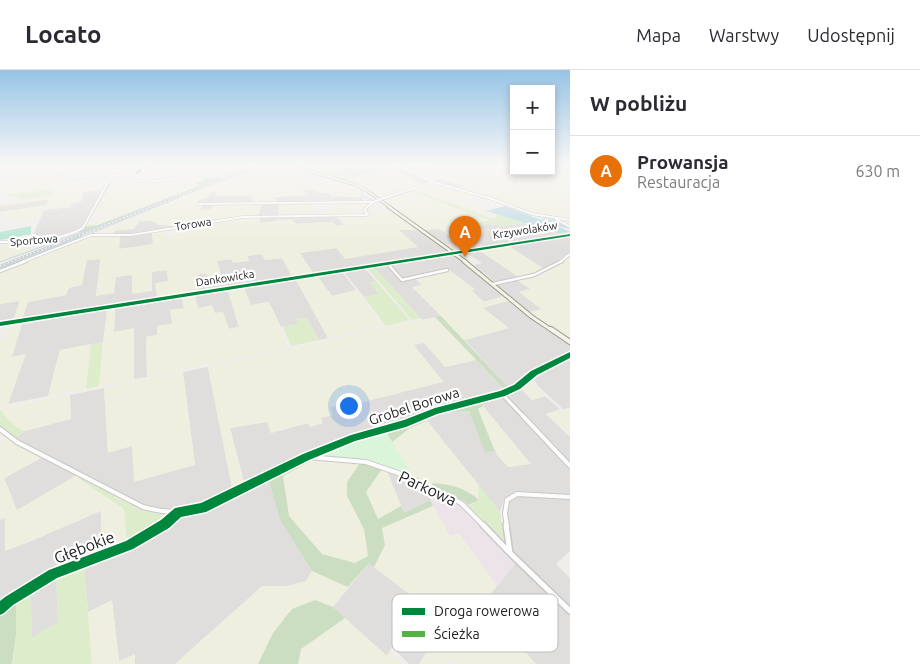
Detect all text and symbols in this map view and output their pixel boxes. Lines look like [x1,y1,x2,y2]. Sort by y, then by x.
text: Locato [25,21,101,48]
text: Mapa [636,25,681,45]
text: Warstwy [709,25,779,45]
text: Udostępnij [807,25,895,45]
map controls [510,85,555,175]
button: + [510,85,555,130]
text: W pobliżu [590,91,687,115]
button: − [510,130,555,175]
text: Prowansja [637,151,729,173]
text: A [600,162,612,180]
text: 630 m [855,162,900,180]
text: Restauracja [637,173,720,191]
street label: Torowa [174,215,212,233]
pin: A [449,216,481,257]
street label: Krzywolaków [492,219,559,241]
street label: Sportowa [10,232,58,248]
street label: Dankowicka [195,267,255,289]
street label: Grobel Borowa [367,384,461,428]
your location [336,393,362,419]
street label: Parkowa [396,467,460,509]
street label: Głębokie [51,527,117,567]
legend [392,594,558,652]
text: Droga rowerowa [434,603,539,619]
text: Ścieżka [434,625,480,642]

